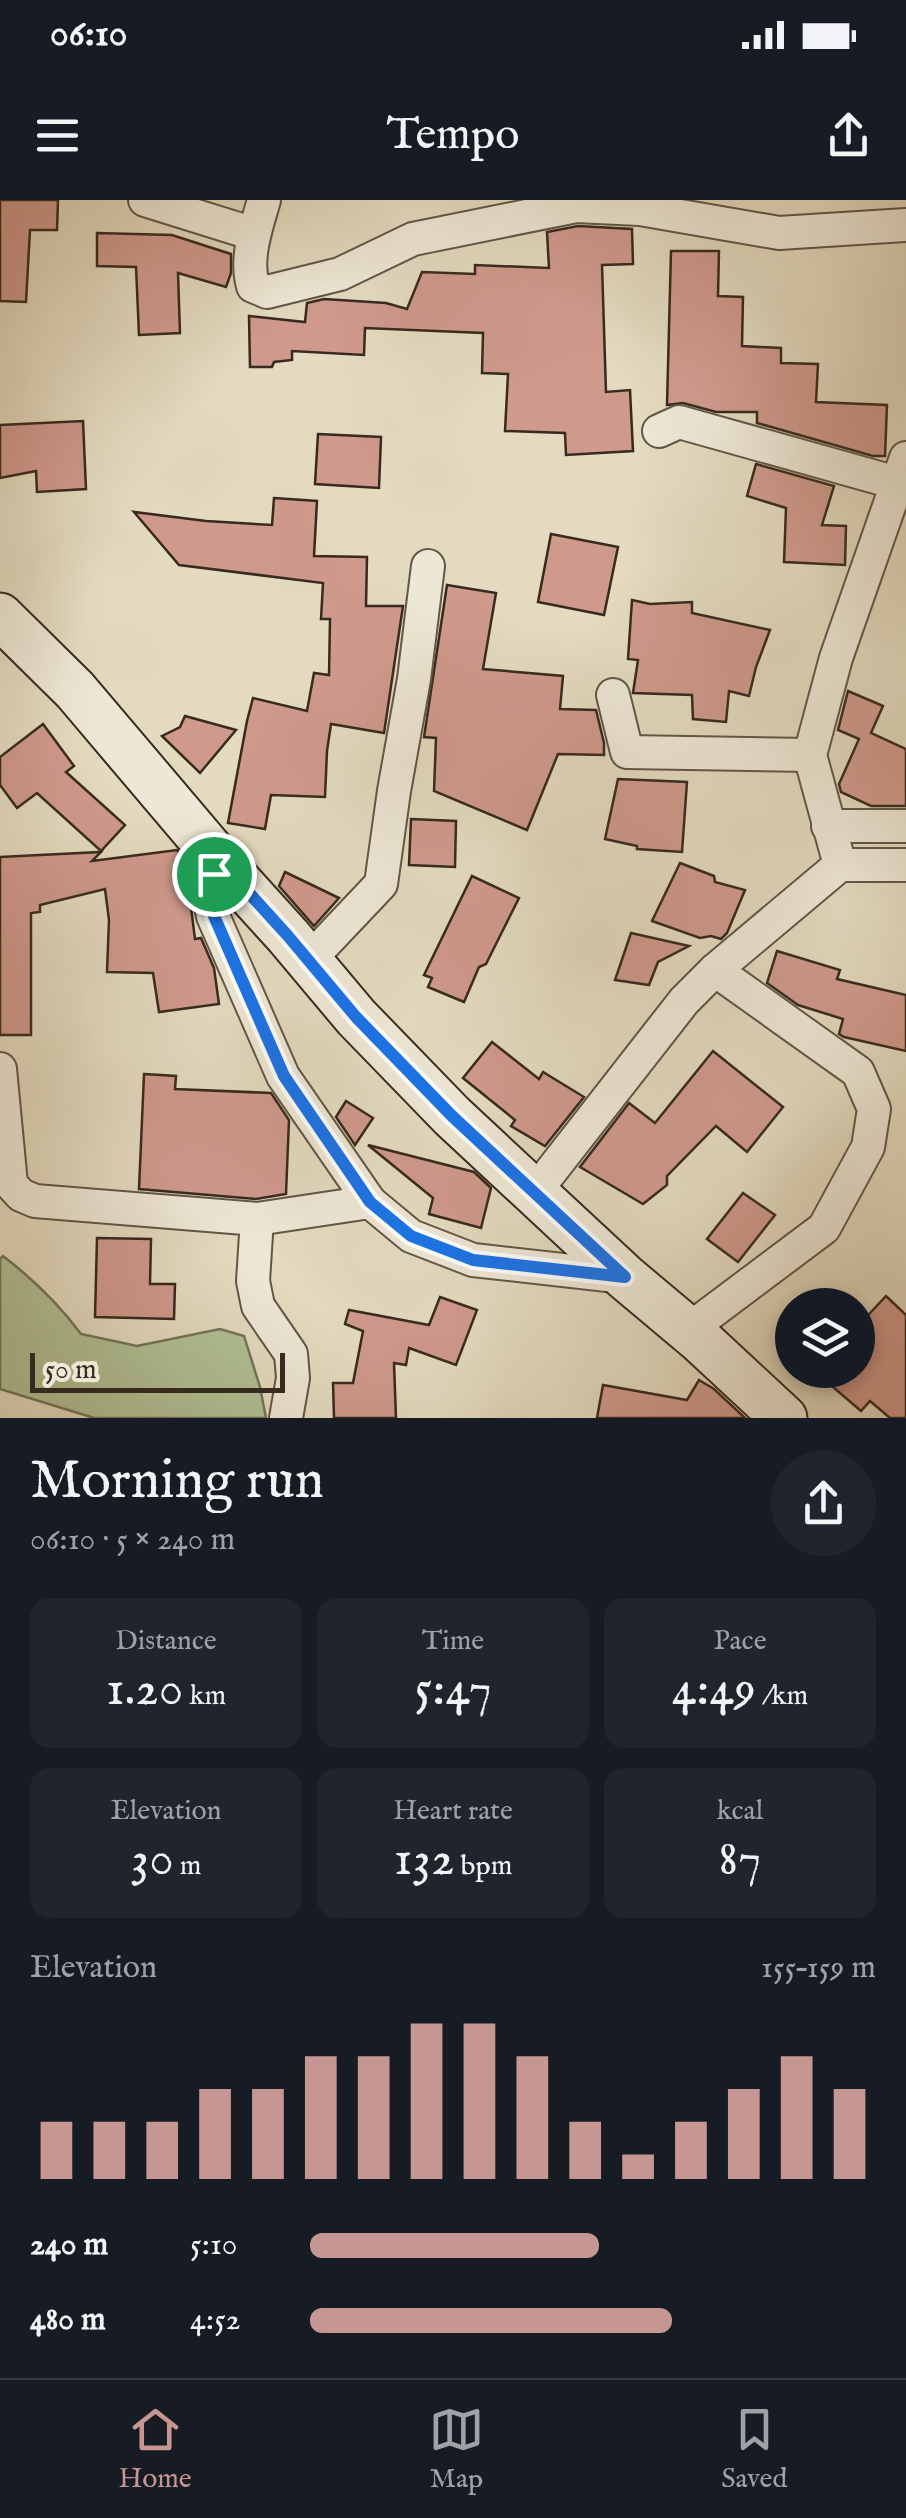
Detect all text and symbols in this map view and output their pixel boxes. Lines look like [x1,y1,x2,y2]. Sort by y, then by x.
text: 06:10 [50,11,127,59]
text: Tempo [387,107,519,164]
icon: menu [30,108,85,163]
icon: share [821,108,876,163]
pin [172,832,257,917]
icon: arrive [187,847,242,902]
map controls [775,1288,875,1388]
button: layers [775,1288,875,1388]
scale bar [30,1348,285,1392]
text: 50 m [45,1353,97,1388]
text: Morning run [30,1447,324,1517]
button: share [771,1451,876,1556]
text: 06:10 · 5 × 240 m [30,1520,235,1561]
text: Distance [115,1624,217,1659]
text: Time [422,1624,484,1659]
text: Pace [714,1624,766,1659]
text: 1.20 [106,1659,183,1722]
text: 5:47 [414,1659,492,1722]
text: 4:49 [672,1659,756,1722]
text: km [183,1679,226,1714]
text: /km [756,1679,808,1714]
text: Elevation [110,1794,222,1829]
text: Heart rate [393,1794,513,1829]
text: kcal [717,1794,763,1829]
text: 30 [131,1829,174,1892]
text: 132 [394,1829,454,1892]
text: 87 [719,1829,762,1892]
text: m [174,1849,202,1884]
text: bpm [454,1849,512,1884]
text: Elevation [30,1948,157,1989]
text: 155–159 m [761,1948,876,1989]
text: 240 m [30,2225,108,2266]
text: 5:10 [190,2225,238,2266]
text: 480 m [30,2300,106,2341]
text: 4:52 [190,2300,241,2341]
tab: Home [119,2402,192,2497]
tab: Map [429,2402,484,2497]
tab: Saved [721,2402,787,2497]

